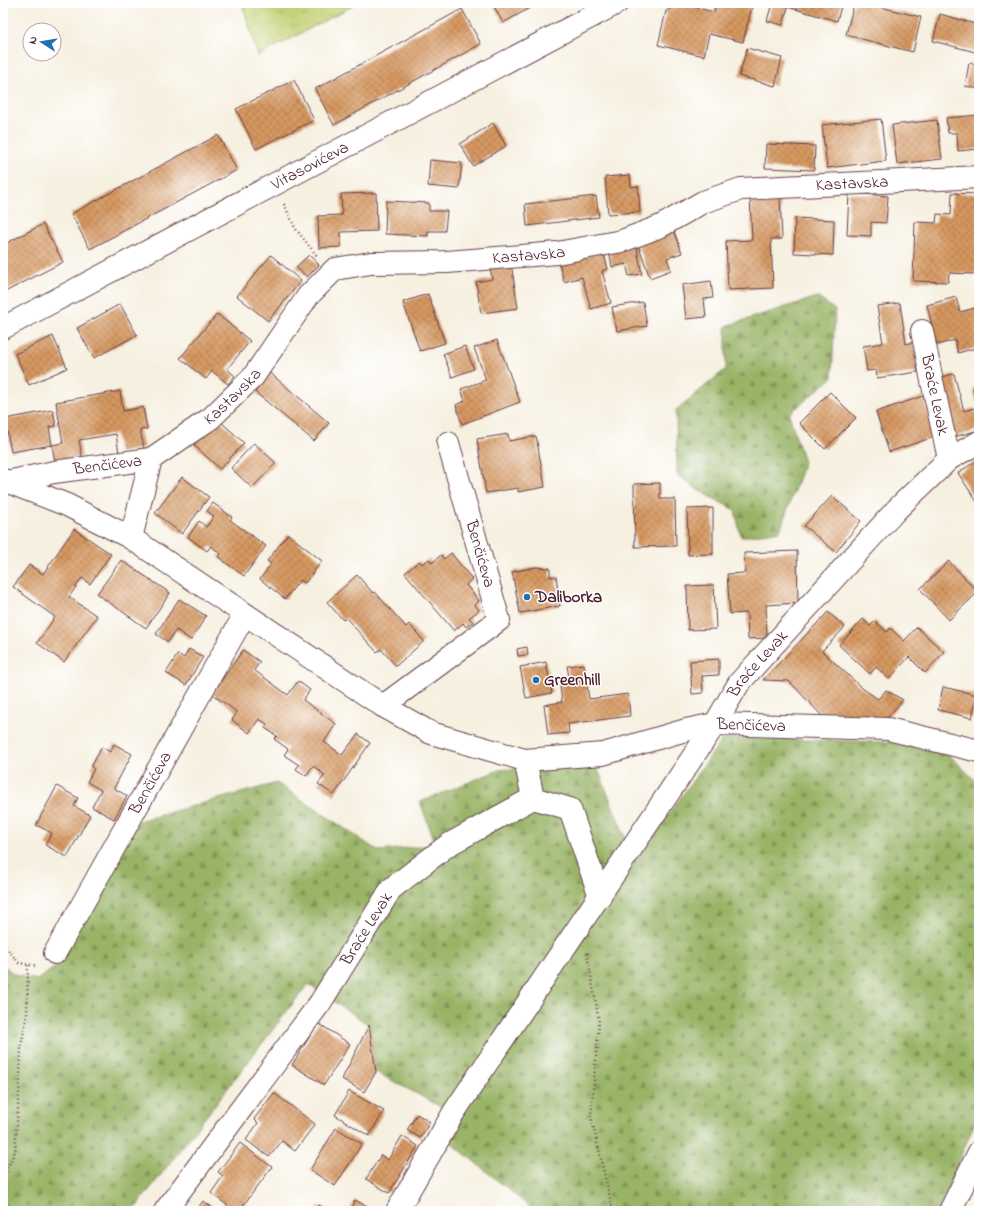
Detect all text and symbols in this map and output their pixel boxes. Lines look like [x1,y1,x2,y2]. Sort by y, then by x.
north arrow [22,22,62,62]
text: N [25,35,42,45]
street label: Vitasovićeva [265,135,353,197]
street label: Kastavska [815,169,889,198]
street label: Kastavska [491,239,567,271]
street label: Braće Levak [914,351,956,438]
street label: Kastavska [199,363,268,432]
street label: Benčićeva [71,448,143,482]
street label: Benčićeva [458,516,502,591]
place label: Daliborka [534,585,602,610]
marker: Daliborka [522,592,532,602]
street label: Braće Levak [720,624,794,703]
place label: Greenhill [544,668,601,693]
marker: Greenhill [531,675,541,685]
street label: Benčićeva [715,712,786,739]
street label: Benčićeva [122,747,178,820]
street label: Braće Levak [333,887,399,971]

